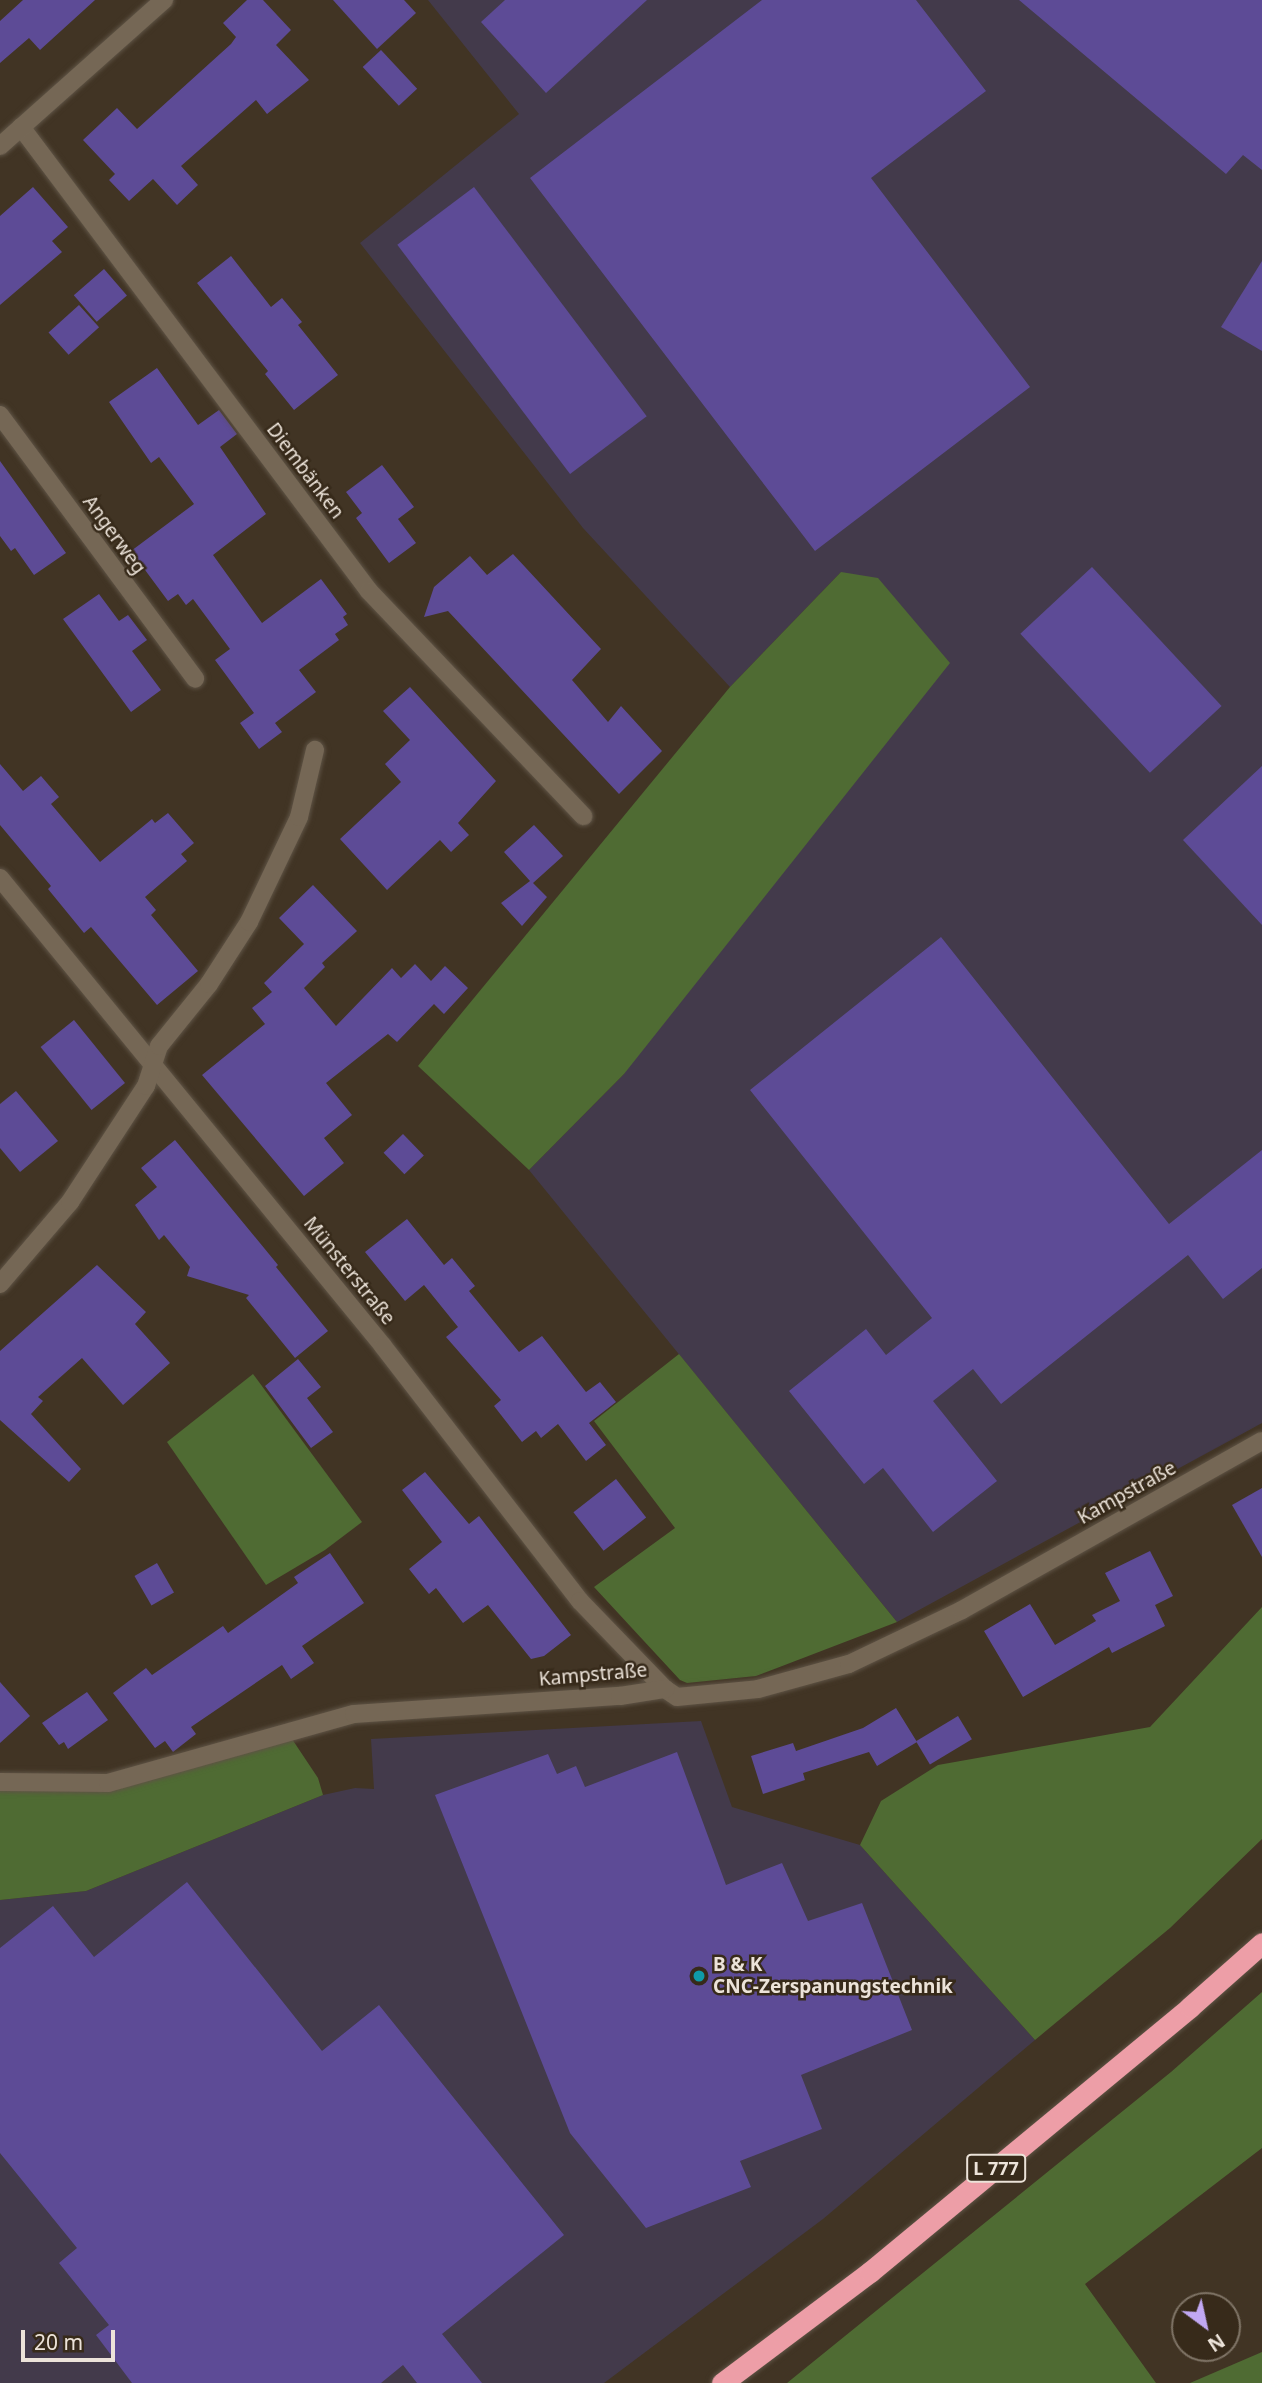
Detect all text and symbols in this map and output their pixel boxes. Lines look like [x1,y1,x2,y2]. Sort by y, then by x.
street label: Diembänken [262,419,348,523]
street label: Angerweg [78,491,150,579]
street label: Münsterstraße [299,1213,399,1329]
street label: Kampstraße [1074,1457,1180,1529]
street label: Kampstraße [538,1659,648,1691]
place label: B & K CNC-Zerspanungstechnik [713,1954,953,1998]
marker: B & K CNC-Zerspanungstechnik [691,1968,707,1984]
road number: L 777 [964,2154,1028,2182]
north arrow [1171,2292,1241,2362]
scale bar [24,2316,119,2360]
text: 20 m [34,2328,83,2356]
text: N [1203,2328,1230,2358]

